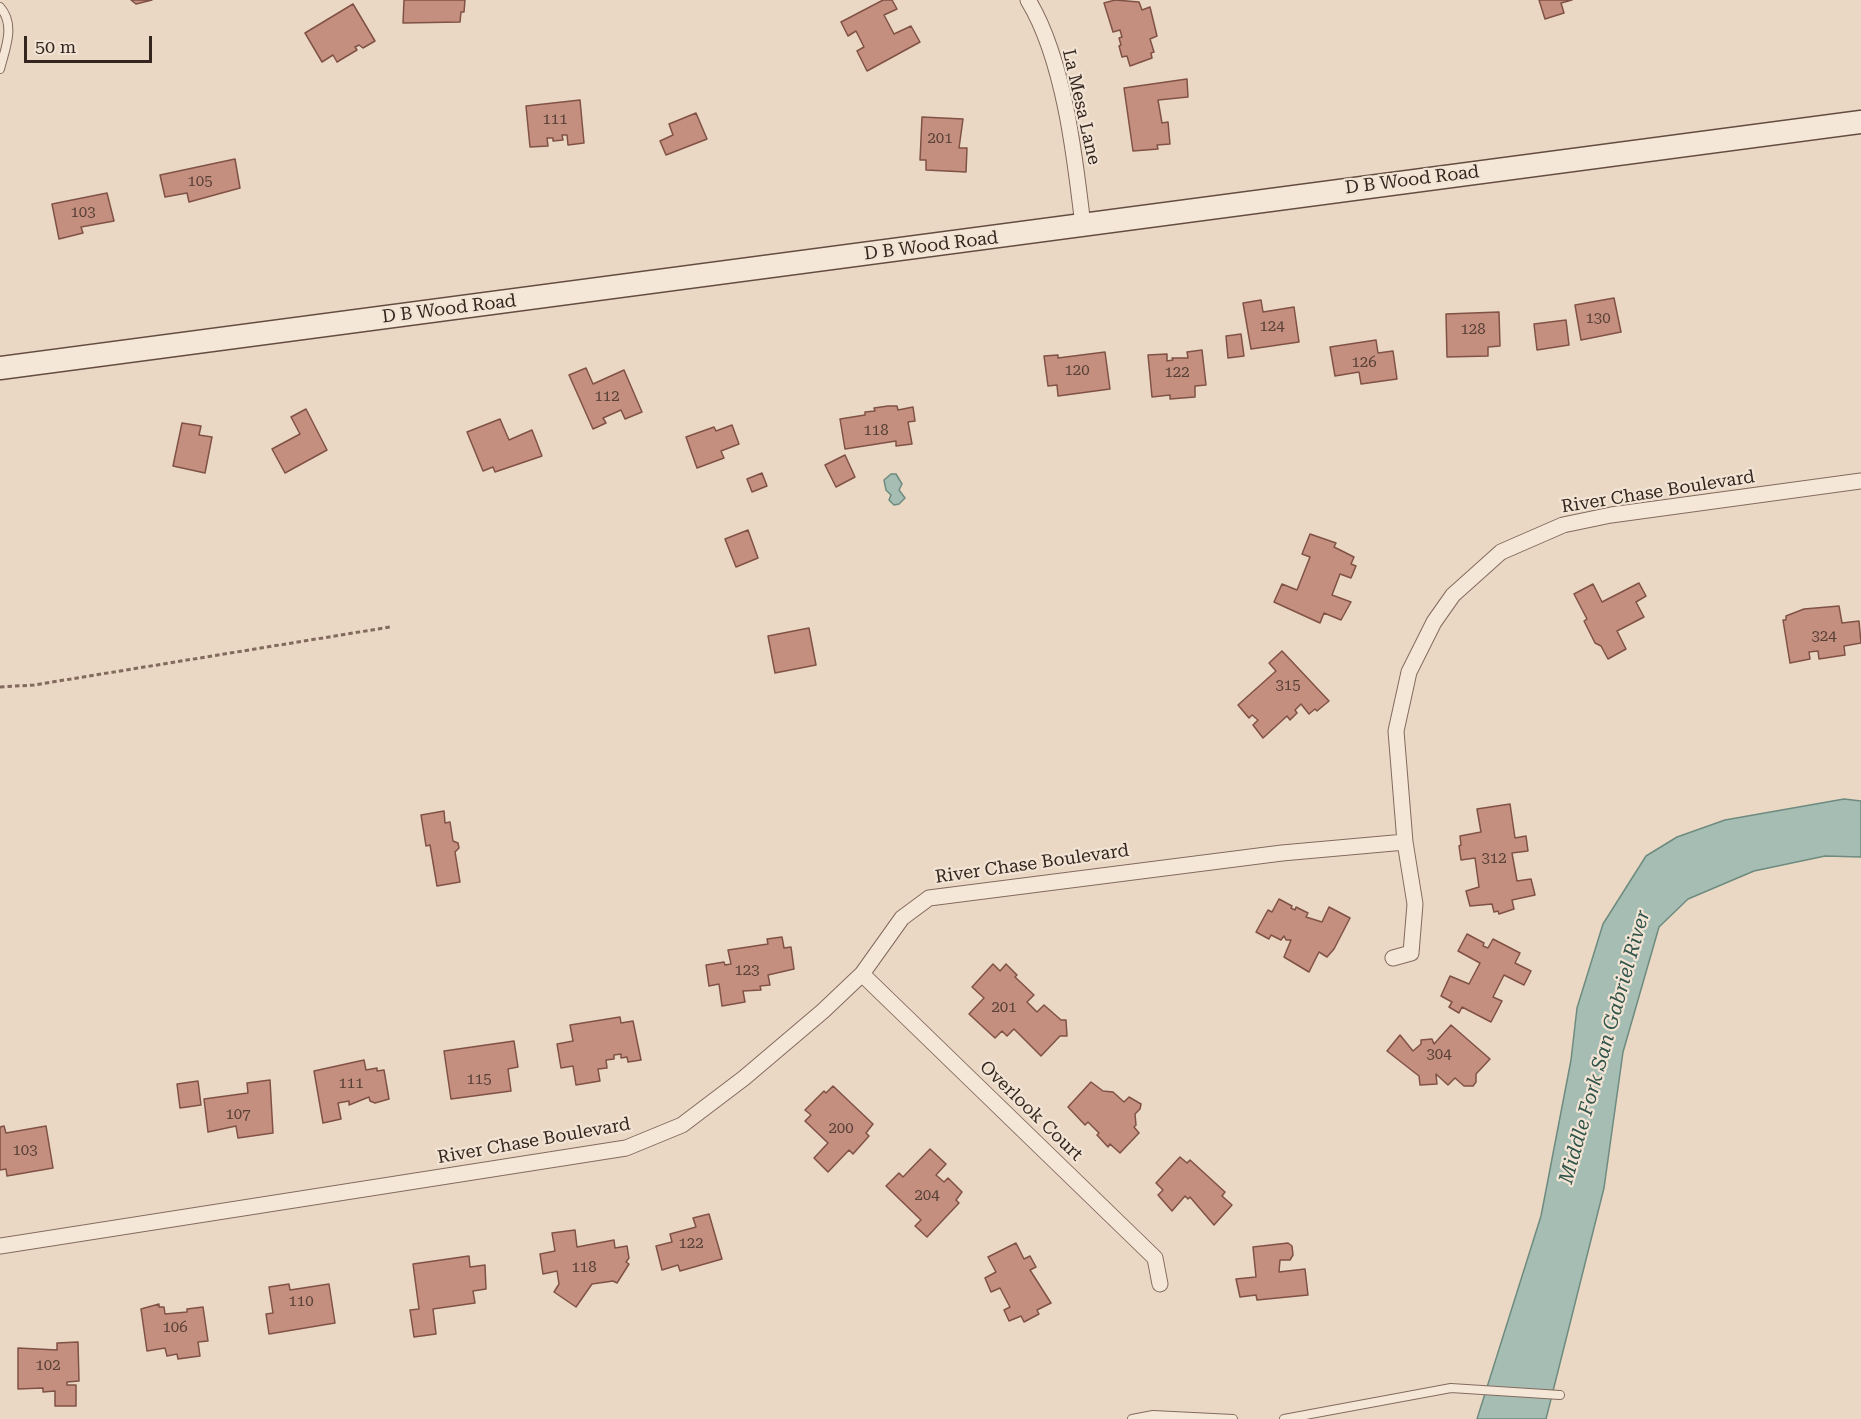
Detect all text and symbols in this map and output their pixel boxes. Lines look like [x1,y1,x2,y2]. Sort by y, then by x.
scale bar [27,24,154,62]
text: 50 m [35,36,76,57]
street label: La Mesa Lane [1057,47,1105,167]
house number: 111 [542,111,568,129]
house number: 201 [927,130,953,148]
street label: D B Wood Road [1344,161,1480,199]
house number: 105 [187,173,213,191]
house number: 103 [70,204,96,222]
street label: D B Wood Road [863,227,999,265]
street label: D B Wood Road [381,290,517,328]
house number: 130 [1585,310,1611,328]
house number: 124 [1259,318,1285,336]
house number: 128 [1460,321,1486,339]
house number: 126 [1351,354,1377,372]
house number: 120 [1064,362,1090,380]
house number: 122 [1164,364,1190,382]
house number: 112 [594,388,620,406]
house number: 118 [863,422,889,440]
street label: River Chase Boulevard [1560,466,1756,518]
house number: 324 [1811,628,1837,646]
house number: 315 [1275,677,1301,695]
street label: River Chase Boulevard [934,840,1130,888]
house number: 312 [1481,850,1507,868]
water label: Middle Fork San Gabriel River [1554,907,1656,1187]
house number: 123 [734,962,760,980]
house number: 201 [991,999,1017,1017]
house number: 304 [1426,1046,1452,1064]
street label: Overlook Court [975,1056,1087,1166]
house number: 115 [466,1071,492,1089]
house number: 111 [338,1075,364,1093]
house number: 107 [225,1106,251,1124]
street label: River Chase Boulevard [436,1113,632,1169]
house number: 200 [828,1120,854,1138]
house number: 103 [12,1142,38,1160]
house number: 204 [914,1187,940,1205]
house number: 122 [678,1235,704,1253]
house number: 118 [571,1259,597,1277]
house number: 110 [288,1293,314,1311]
house number: 106 [162,1319,188,1337]
house number: 102 [35,1357,61,1375]

